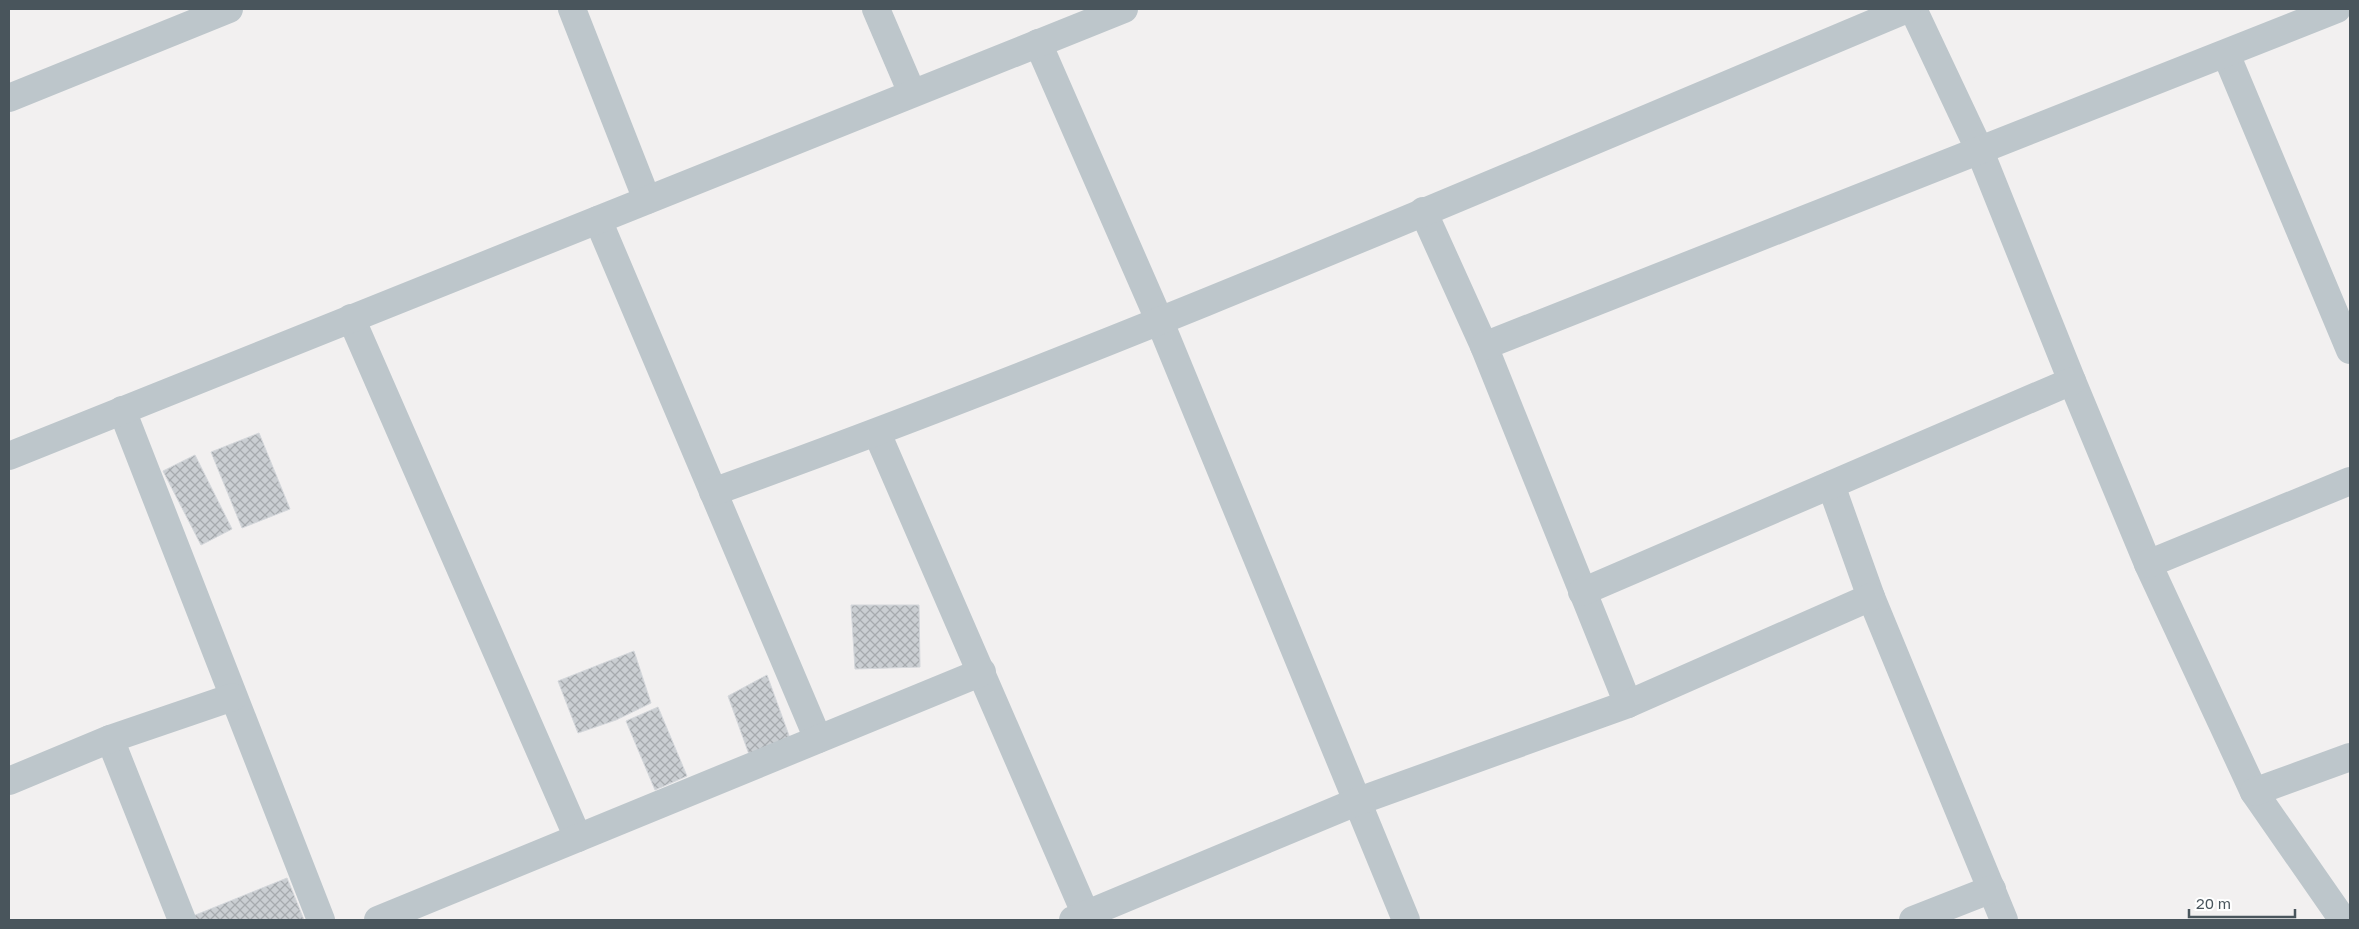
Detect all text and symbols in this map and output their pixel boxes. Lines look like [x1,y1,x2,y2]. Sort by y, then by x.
scale bar [2189,886,2295,918]
text: 20 m [2196,894,2231,912]

